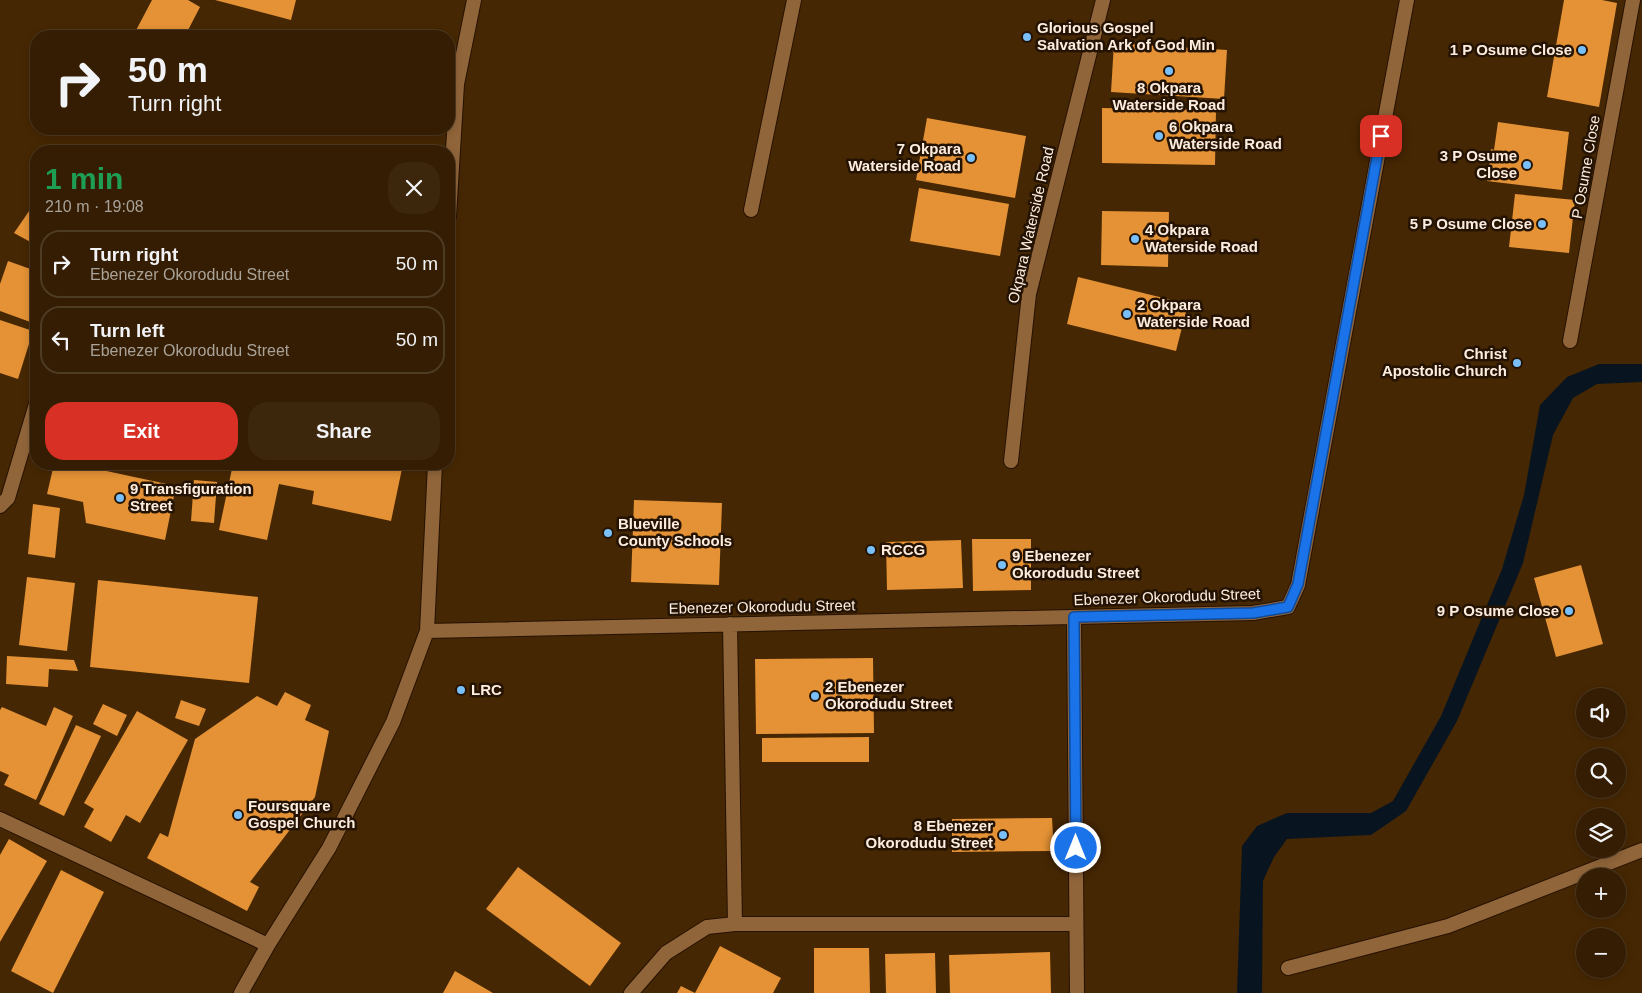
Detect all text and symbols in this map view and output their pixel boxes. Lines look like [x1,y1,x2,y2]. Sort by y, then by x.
place label: Glorious Gospel Salvation Ark of God Min [1037,19,1215,53]
marker: Glorious Gospel Salvation Ark of God Min [1021,31,1033,43]
place label: 1 P Osume Close [1450,41,1572,58]
marker: 1 P Osume Close [1576,44,1588,56]
icon: right [45,50,110,115]
text: 50 m [128,50,208,89]
marker: 8 Okpara Waterside Road [1163,65,1175,77]
place label: 8 Okpara Waterside Road [1113,79,1225,113]
text: Turn right [128,91,221,116]
street label: P Osume Close [1568,114,1603,220]
pin [1360,115,1402,157]
place label: 6 Okpara Waterside Road [1169,118,1282,152]
icon: arrive [1367,122,1395,150]
marker: 6 Okpara Waterside Road [1153,130,1165,142]
place label: 7 Okpara Waterside Road [848,140,962,174]
street label: Okpara Waterside Road [1004,145,1057,305]
place label: 3 P Osume Close [1440,147,1517,181]
marker: 7 Okpara Waterside Road [965,152,977,164]
marker: 3 P Osume Close [1521,159,1533,171]
text: 1 min [45,162,123,195]
button: close [388,162,440,214]
text: 210 m · 19:08 [45,198,144,215]
place label: 5 P Osume Close [1410,215,1532,232]
marker: 5 P Osume Close [1536,218,1548,230]
place label: 4 Okpara Waterside Road [1145,221,1258,255]
marker: 4 Okpara Waterside Road [1129,233,1141,245]
text: Turn right [90,244,178,265]
icon: right [47,250,75,278]
text: 50 m [396,253,438,274]
text: Ebenezer Okorodudu Street [90,266,289,283]
place label: 2 Okpara Waterside Road [1137,296,1250,330]
marker: 2 Okpara Waterside Road [1121,308,1133,320]
text: Turn left [90,320,165,341]
icon: left [47,326,75,354]
text: 50 m [396,329,438,350]
text: Ebenezer Okorodudu Street [90,342,289,359]
place label: Christ Apostolic Church [1382,345,1507,379]
marker: Christ Apostolic Church [1511,357,1523,369]
button: Exit [45,402,238,460]
button: Share [248,402,440,460]
place label: 9 Transfiguration Street [130,480,252,514]
marker: 9 Transfiguration Street [114,492,126,504]
place label: Blueville County Schools [618,515,732,549]
marker: Blueville County Schools [602,527,614,539]
place label: RCCG [881,541,925,558]
marker: RCCG [865,544,877,556]
place label: 9 Ebenezer Okorodudu Street [1012,547,1140,581]
marker: 9 Ebenezer Okorodudu Street [996,559,1008,571]
street label: Ebenezer Okorodudu Street [1073,585,1261,608]
street label: Ebenezer Okorodudu Street [668,596,856,617]
place label: 9 P Osume Close [1437,602,1559,619]
marker: 9 P Osume Close [1563,605,1575,617]
place label: 2 Ebenezer Okorodudu Street [825,678,953,712]
place label: LRC [471,681,502,698]
marker: LRC [455,684,467,696]
map controls [1576,688,1626,978]
button: sound [1576,688,1626,738]
marker: 2 Ebenezer Okorodudu Street [809,690,821,702]
button: search [1576,748,1626,798]
place label: Foursquare Gospel Church [248,797,356,831]
button: layers [1576,808,1626,858]
marker: Foursquare Gospel Church [232,809,244,821]
place label: 8 Ebenezer Okorodudu Street [865,817,993,851]
position arrow [1049,821,1101,873]
marker: 8 Ebenezer Okorodudu Street [997,829,1009,841]
button: + [1576,868,1626,918]
button: − [1576,928,1626,978]

